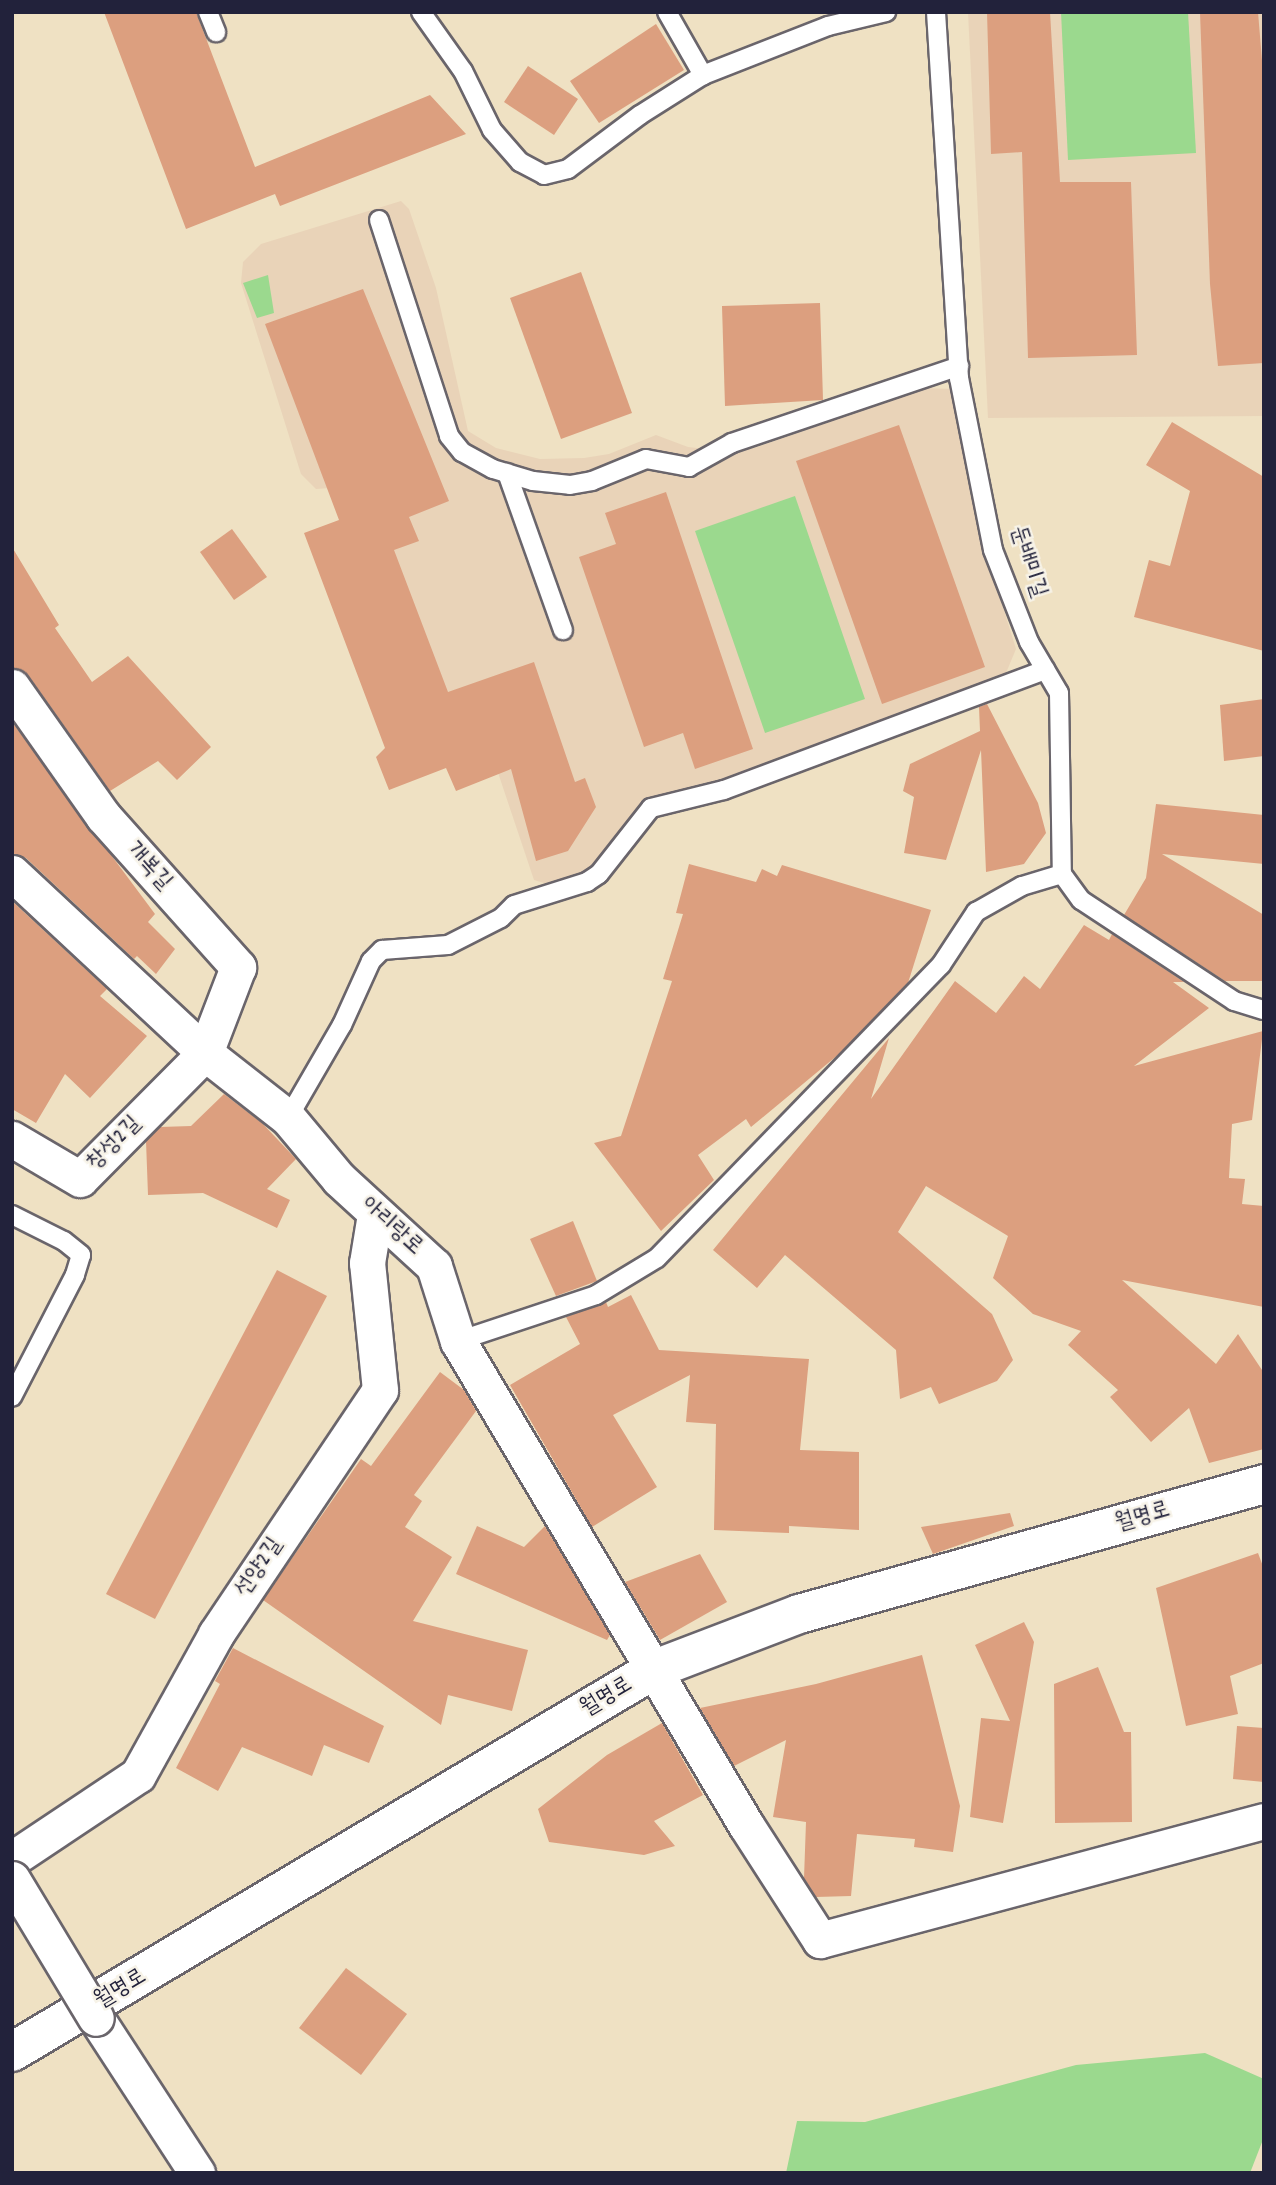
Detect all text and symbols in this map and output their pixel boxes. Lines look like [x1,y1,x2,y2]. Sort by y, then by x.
street label: 둔배미길 [1002,523,1052,601]
street label: 개복길 [119,837,177,897]
street label: 창성2길 [82,1111,148,1177]
street label: 아리랑로 [354,1192,428,1262]
street label: 월명로 [1113,1497,1173,1539]
street label: 선양2길 [230,1533,290,1603]
street label: 월명로 [576,1672,638,1724]
street label: 월명로 [90,1964,152,2016]

